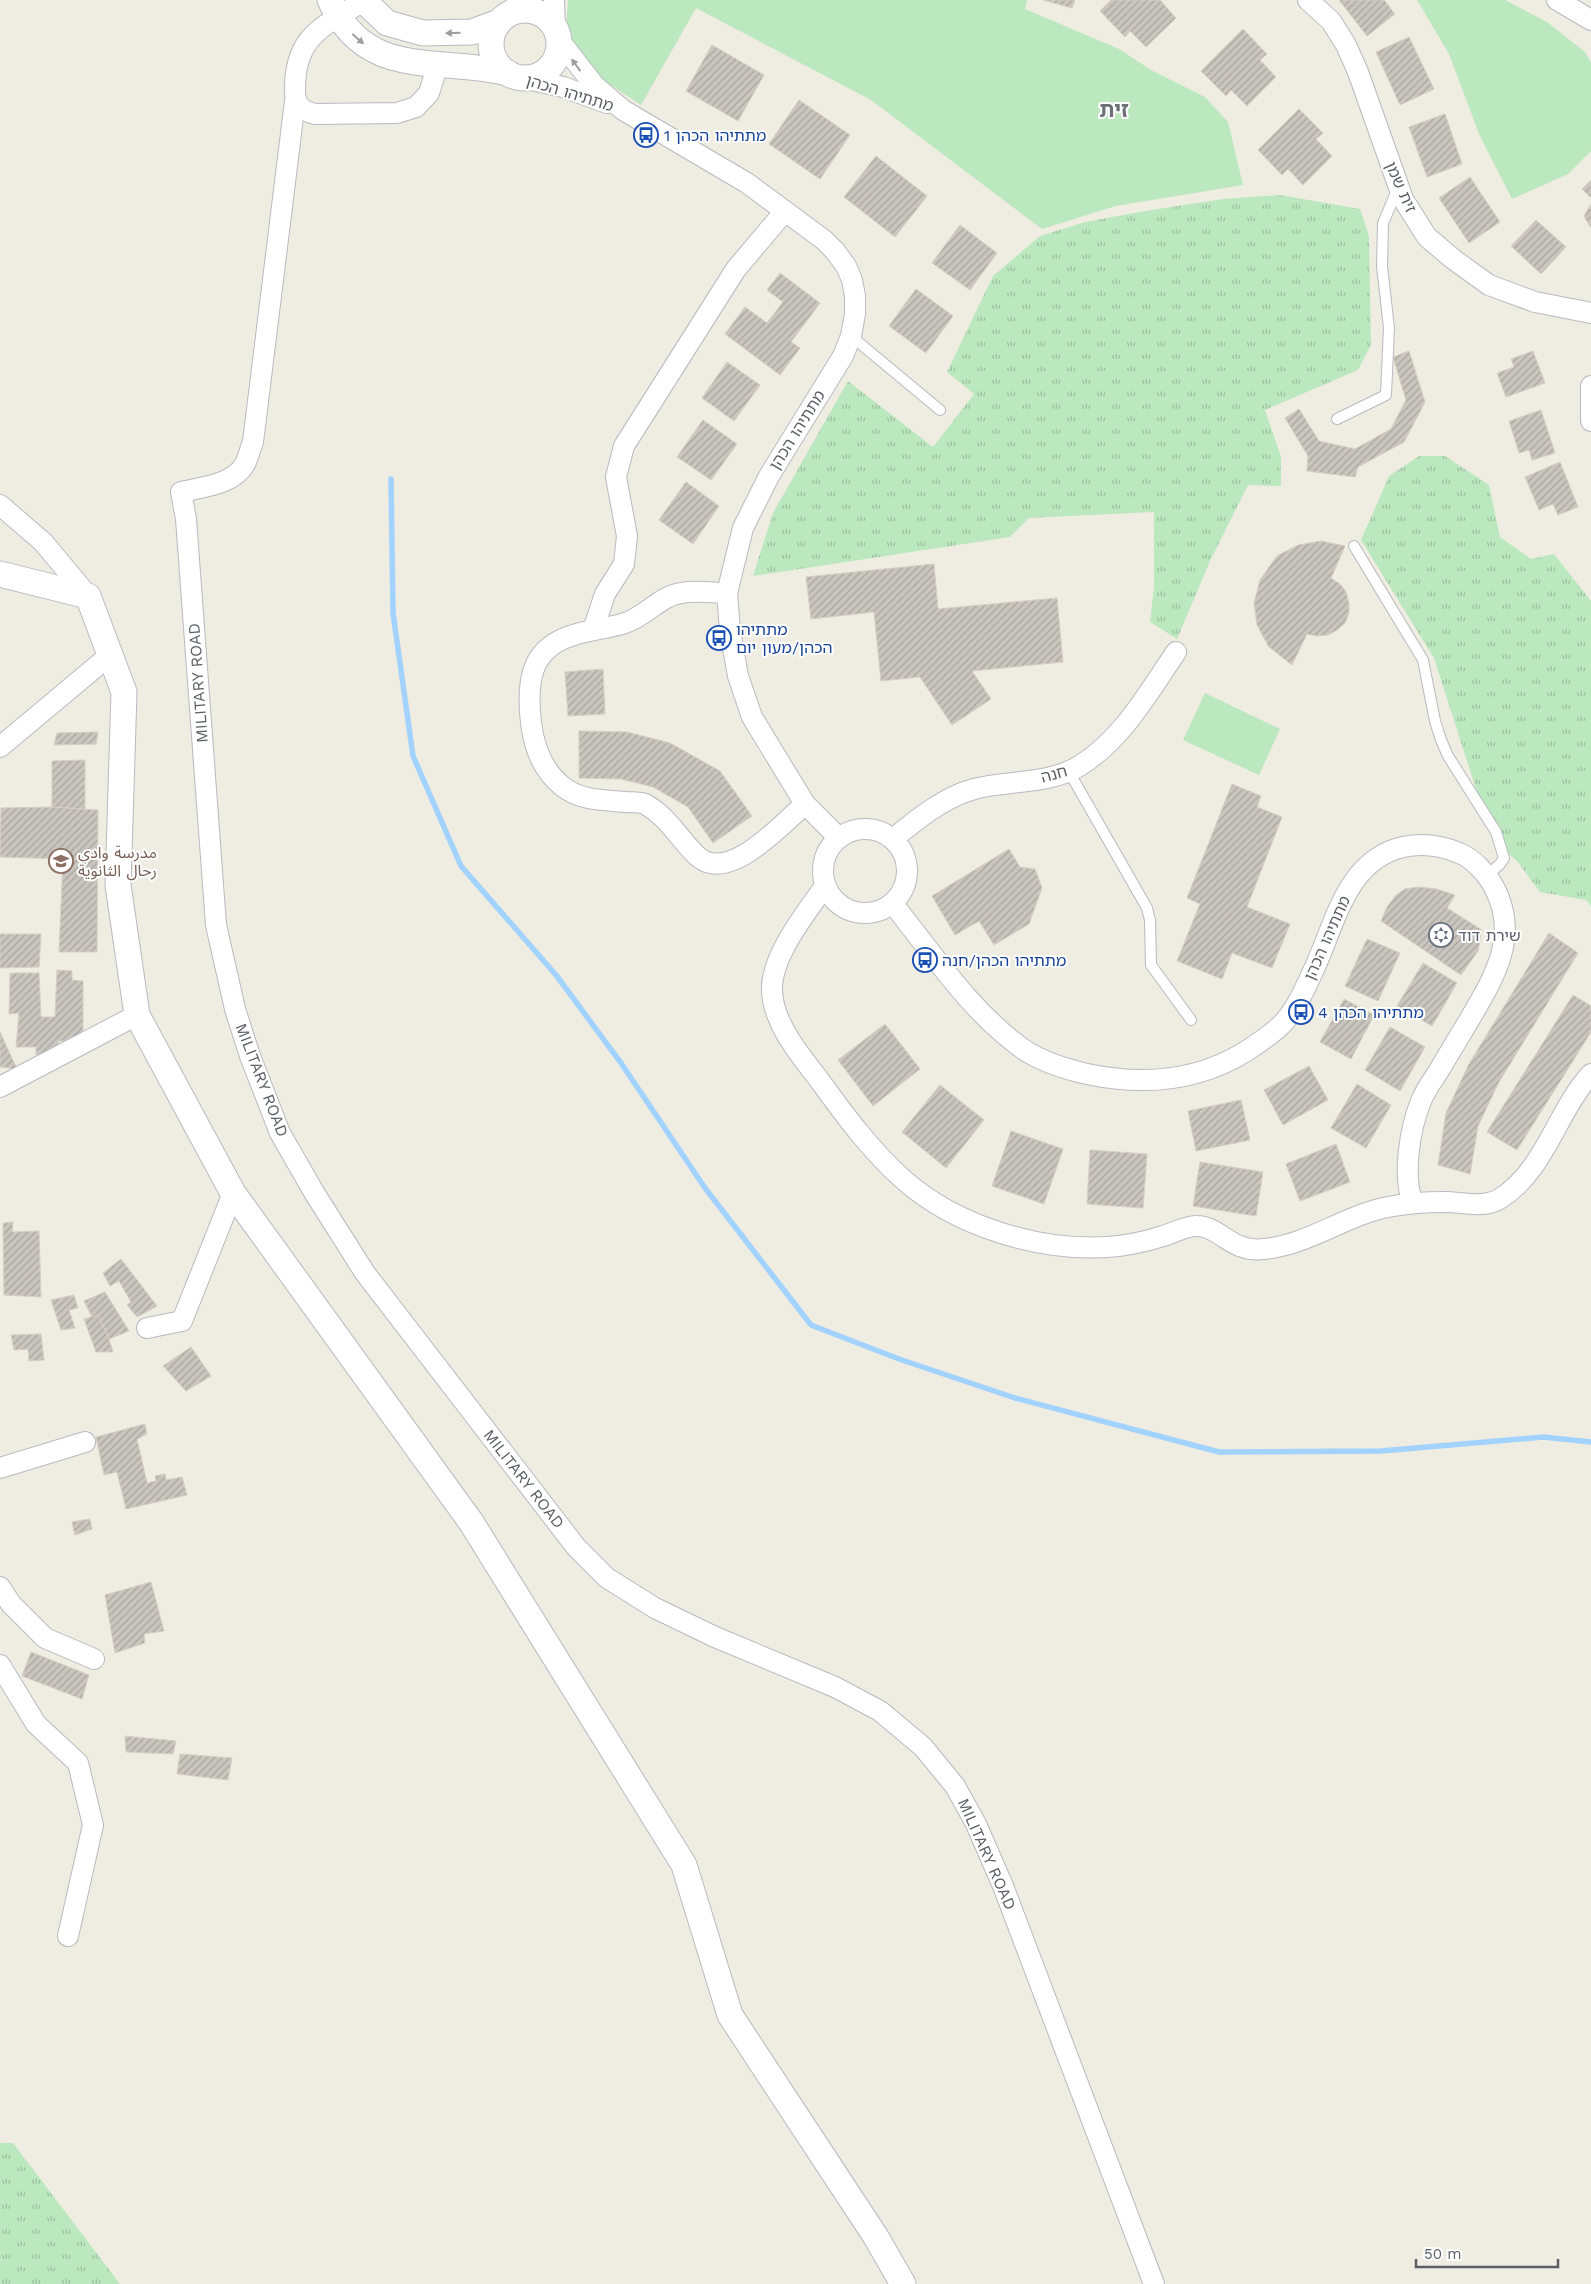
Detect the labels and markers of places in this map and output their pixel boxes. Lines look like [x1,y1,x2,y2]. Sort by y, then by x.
bus stop icon: מתתיהו הכהן 1 [633,122,659,148]
place label: מתתיהו הכהן 1 [664,126,766,145]
place label: מתתיהו הכהן/מעון יום [736,620,832,657]
bus stop icon: מתתיהו הכהן/מעון יום [706,625,732,651]
place label: مدرسة وادي رحال الثانوية [78,843,157,881]
school or university icon: مدرسة وادي رحال الثانوية [48,848,74,874]
synagogue icon: שירת דוד [1428,922,1454,948]
place label: שירת דוד [1458,926,1521,945]
bus stop icon: מתתיהו הכהן/חנה [912,947,938,973]
place label: מתתיהו הכהן/חנה [942,951,1066,970]
bus stop icon: מתתיהו הכהן 4 [1288,999,1314,1025]
place label: מתתיהו הכהן 4 [1318,1003,1424,1022]

